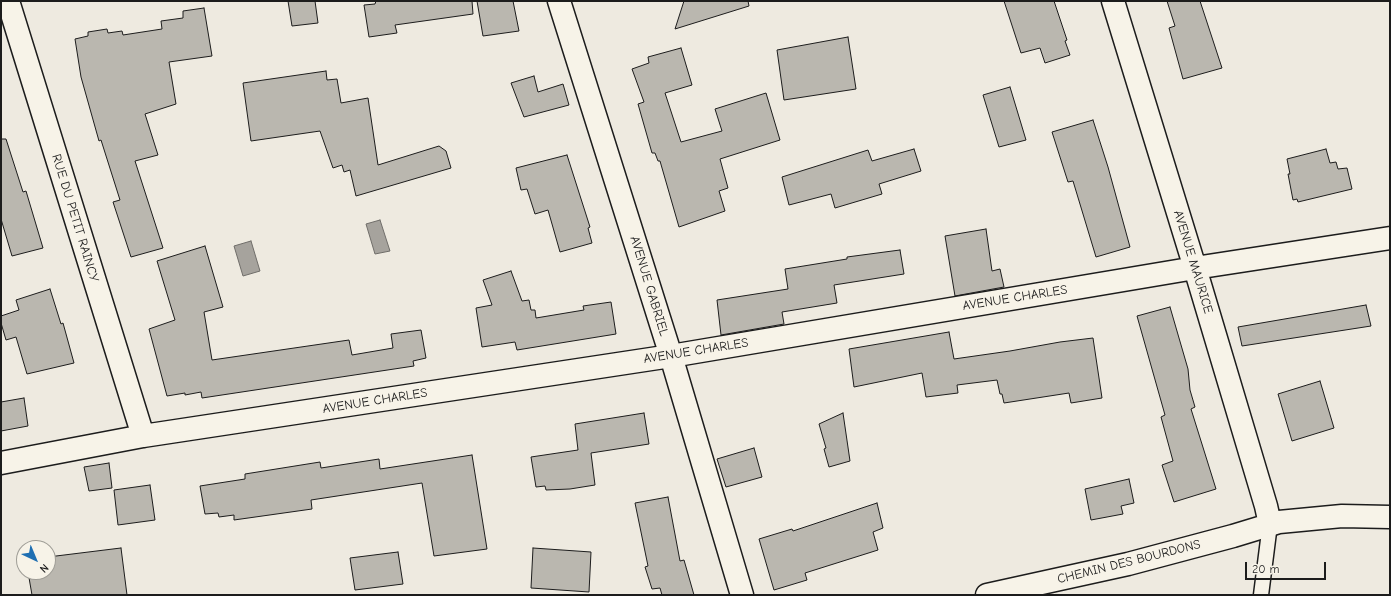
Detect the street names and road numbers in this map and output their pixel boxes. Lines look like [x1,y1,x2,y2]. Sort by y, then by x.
street label: RUE DU PETIT RAINCY [48,152,102,284]
street label: AVENUE MAURICE [1170,208,1216,316]
street label: AVENUE GABRIEL [626,234,672,338]
street label: AVENUE CHARLES [962,282,1068,314]
street label: AVENUE CHARLES [643,335,749,367]
street label: AVENUE CHARLES [322,385,428,417]
street label: CHEMIN DES BOURDONS [1056,537,1202,587]

